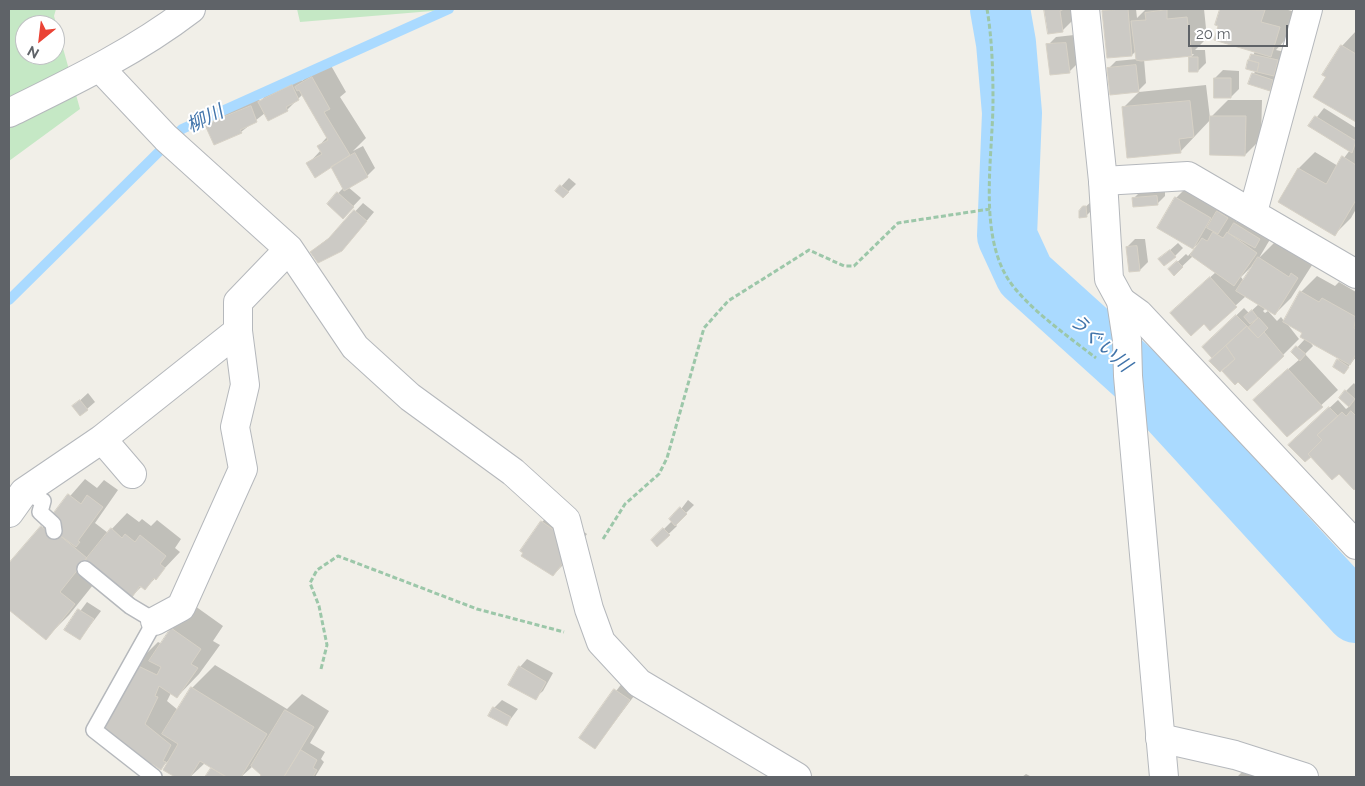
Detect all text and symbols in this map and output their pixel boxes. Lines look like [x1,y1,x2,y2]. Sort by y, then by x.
north arrow [15,15,65,65]
scale bar [1190,15,1290,47]
text: 20 m [1196,25,1231,43]
text: N [25,43,42,62]
water label: 柳川 [183,100,227,138]
water label: うぐい川 [1064,309,1136,377]

